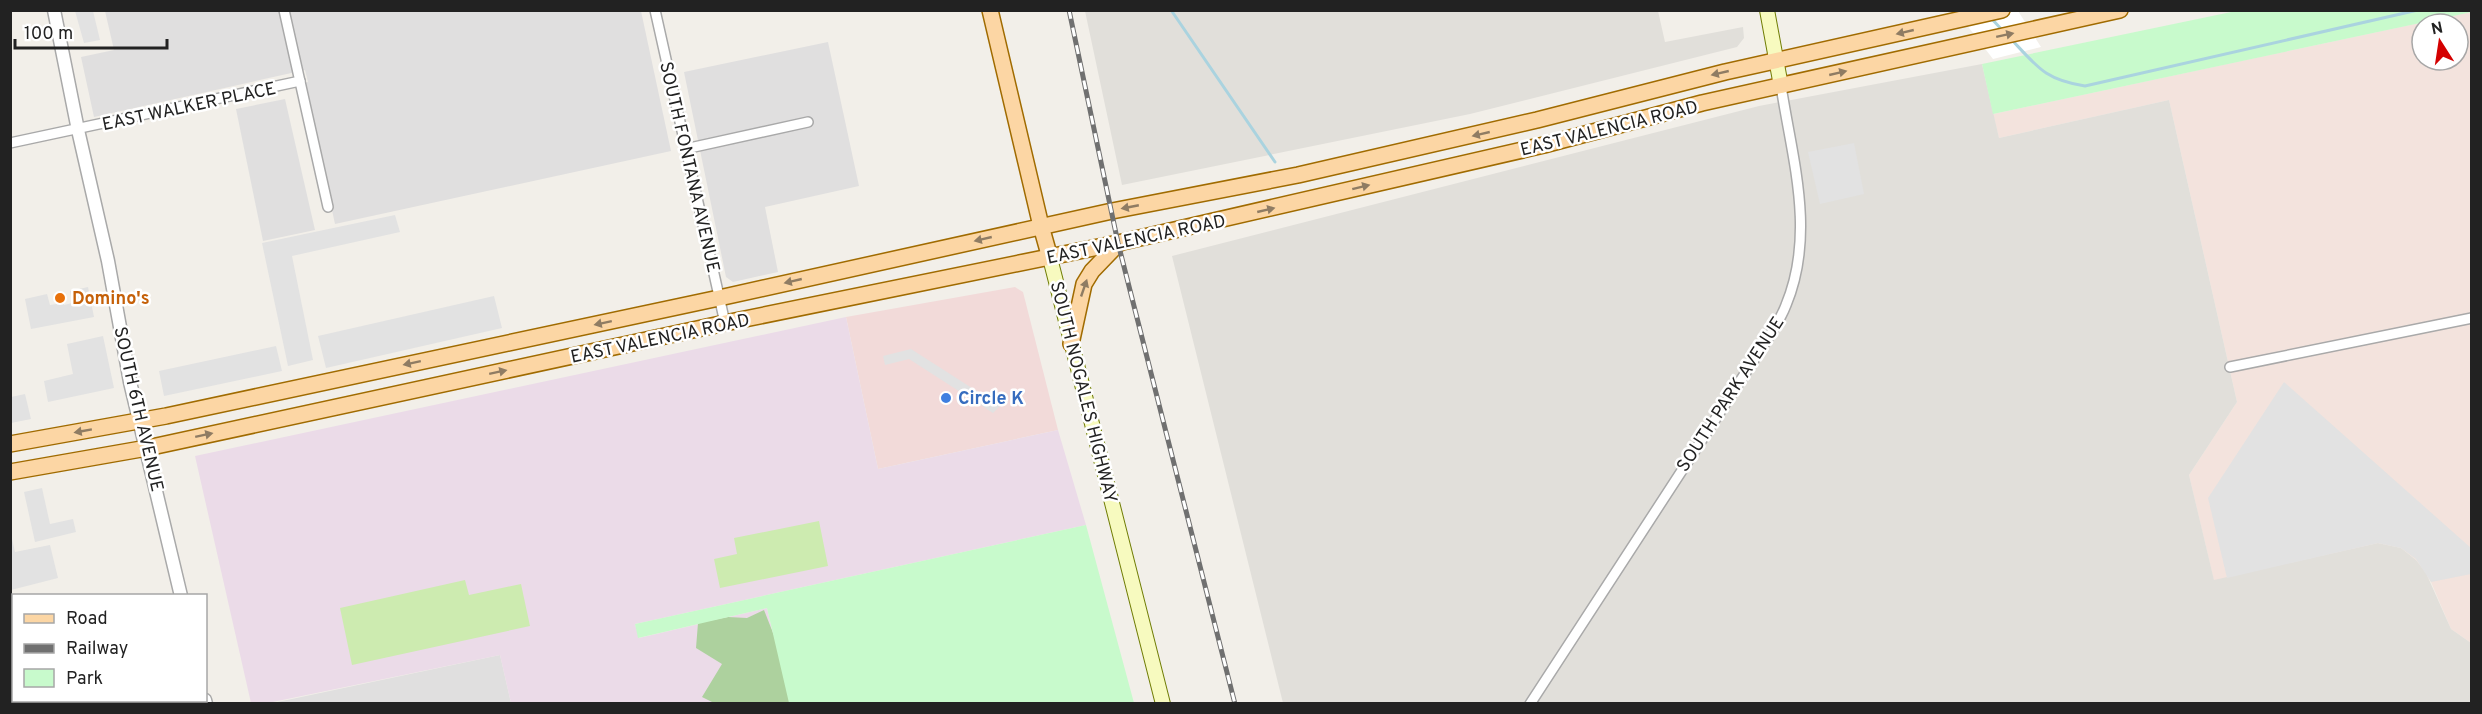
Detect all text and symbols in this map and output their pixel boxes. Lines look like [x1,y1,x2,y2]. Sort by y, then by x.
scale bar [15,12,166,50]
north arrow [2410,12,2470,72]
text: N [2430,18,2445,40]
text: 100 m [24,23,73,46]
one-way arrow [1895,28,1914,37]
one-way arrow [1996,30,2015,39]
street label: SOUTH FONTANA AVENUE [653,60,724,275]
one-way arrow [1829,67,1848,77]
one-way arrow [1711,69,1729,79]
street label: EAST WALKER PLACE [100,78,278,137]
street label: EAST VALENCIA ROAD [1518,96,1701,163]
one-way arrow [1471,129,1490,139]
one-way arrow [1351,182,1370,192]
one-way arrow [1120,203,1139,212]
one-way arrow [1257,205,1276,214]
street label: EAST VALENCIA ROAD [1045,210,1228,271]
one-way arrow [974,234,993,244]
one-way arrow [784,277,802,287]
street label: SOUTH NOGALES HIGHWAY [1044,279,1121,506]
one-way arrow [1079,279,1089,297]
place label: Domino's [72,288,150,311]
marker: Domino's [53,291,67,305]
street label: EAST VALENCIA ROAD [569,309,752,370]
street label: SOUTH PARK AVENUE [1672,313,1790,477]
one-way arrow [593,319,612,328]
street label: SOUTH 6TH AVENUE [107,325,168,494]
one-way arrow [403,359,421,369]
one-way arrow [488,367,507,376]
place label: Circle K [958,388,1024,411]
marker: Circle K [939,391,953,405]
one-way arrow [73,427,92,436]
one-way arrow [195,430,214,439]
legend [12,594,207,702]
text: Road [66,608,108,631]
text: Railway [66,638,128,661]
text: Park [66,668,103,691]

